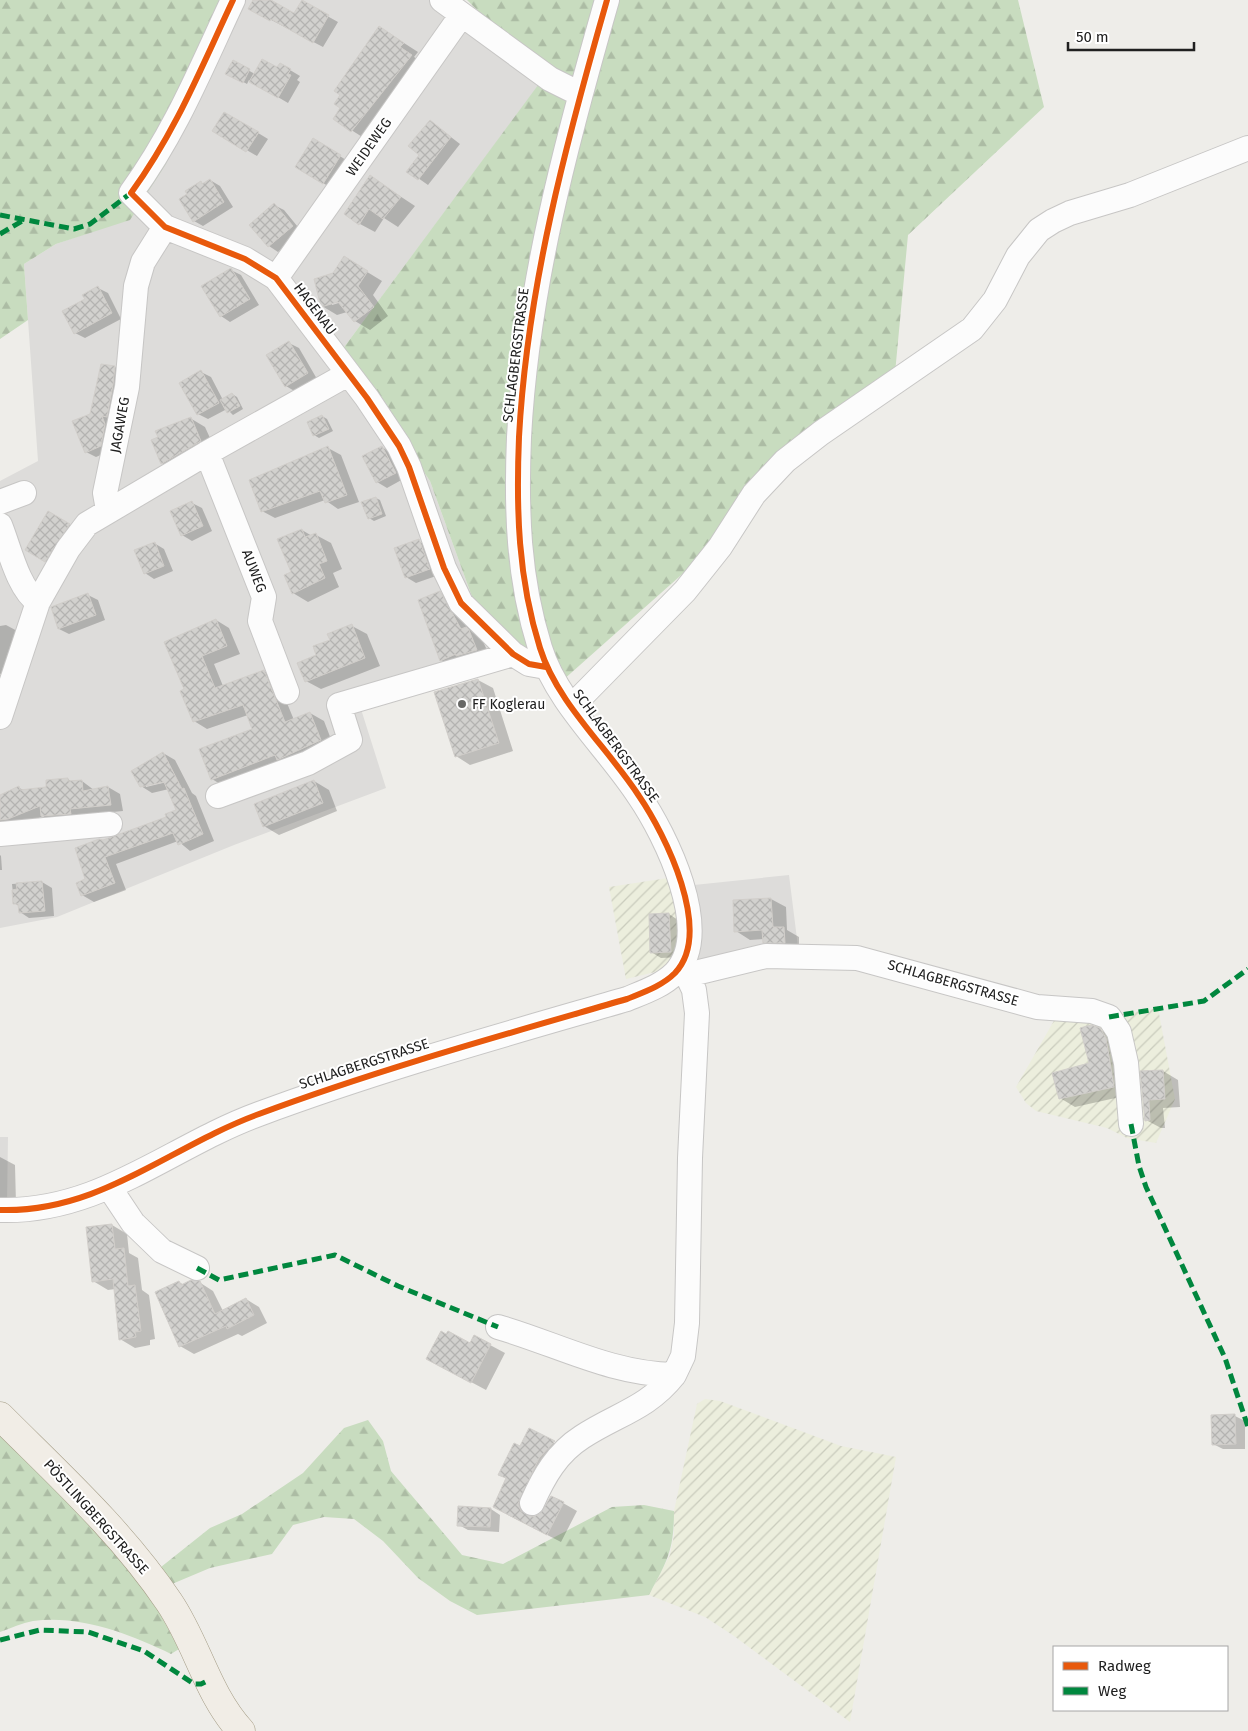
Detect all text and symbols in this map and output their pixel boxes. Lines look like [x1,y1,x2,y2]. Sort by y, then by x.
scale bar [1068,20,1194,52]
text: 50 m [1076,28,1109,46]
street label: WEIDEWEG [343,115,395,179]
street label: HAGENAU [290,280,340,338]
street label: SCHLAGBERGSTRASSE [499,287,533,423]
street label: JAGAWEG [107,396,133,454]
street label: AUWEG [238,547,270,595]
street label: SCHLAGBERGSTRASSE [569,686,663,806]
place label: FF Koglerau [472,696,545,713]
marker: FF Koglerau [456,698,468,710]
street label: SCHLAGBERGSTRASSE [886,956,1020,1010]
street label: SCHLAGBERGSTRASSE [297,1035,431,1093]
street label: PÖSTLINGBERGSTRASSE [40,1455,153,1578]
legend [1053,1646,1228,1711]
text: Radweg [1098,1657,1151,1675]
text: Weg [1098,1682,1126,1700]

